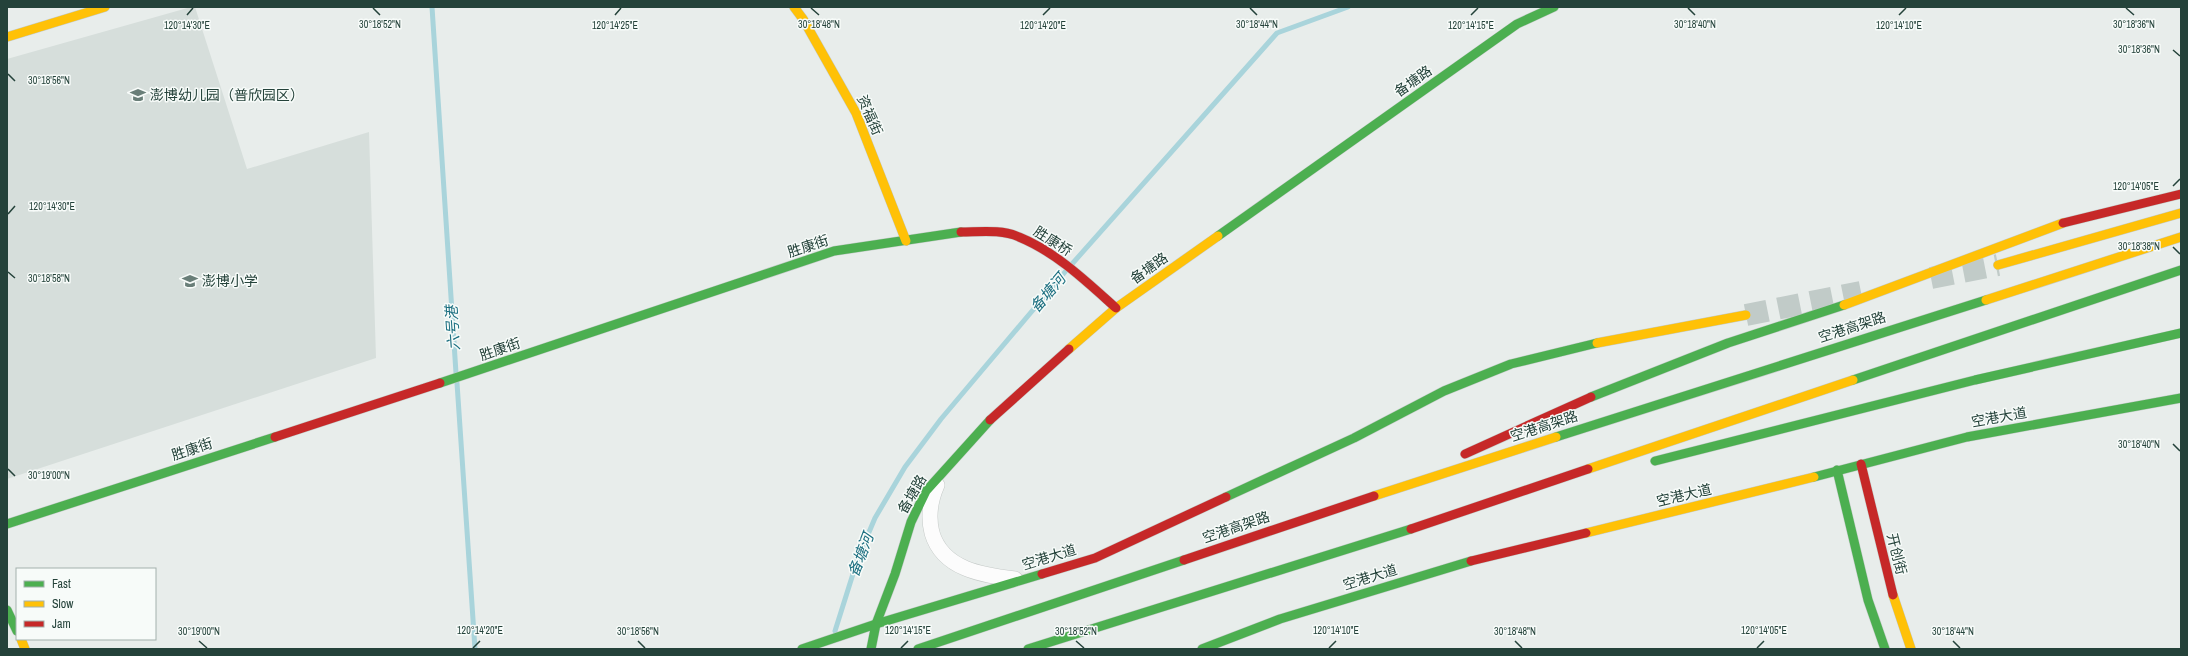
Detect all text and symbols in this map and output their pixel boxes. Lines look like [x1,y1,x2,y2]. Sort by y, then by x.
text: 30°18'52"N [359,18,401,31]
text: 30°18'48"N [798,18,840,31]
text: 30°18'44"N [1236,18,1278,31]
text: 30°18'40"N [1674,18,1716,31]
text: 30°18'36"N [2113,18,2155,31]
text: 120°14'30"E [164,19,210,32]
text: 120°14'25"E [592,19,638,32]
text: 120°14'20"E [1020,19,1066,32]
text: 120°14'15"E [1448,19,1494,32]
text: 120°14'10"E [1876,19,1922,32]
text: 30°18'36"N [2118,43,2160,56]
street label: 备塘路 [1391,62,1435,100]
text: 30°18'56"N [28,74,70,87]
school or university icon: 澎博幼儿园（普欣园区） [129,86,147,104]
place label: 澎博幼儿园（普欣园区） [150,86,304,104]
street label: 资福街 [853,92,887,138]
text: 120°14'05"E [2113,180,2159,193]
text: 120°14'30"E [29,200,75,213]
street label: 胜康桥 [1030,222,1076,260]
street label: 胜康街 [785,231,831,261]
text: 30°18'38"N [2118,240,2160,253]
street label: 备塘路 [1127,249,1171,287]
water label: 备塘河 [1025,266,1072,317]
text: 30°18'58"N [28,272,70,285]
school or university icon: 澎博小学 [181,272,199,290]
place label: 澎博小学 [202,272,258,290]
water label: 六号港 [440,303,465,351]
street label: 空港高架路 [1816,308,1888,346]
street label: 胜康街 [477,334,523,364]
street label: 空港大道 [1970,403,2028,431]
street label: 空港高架路 [1508,407,1580,445]
street label: 胜康街 [169,434,215,464]
text: 30°18'40"N [2118,438,2160,451]
text: 30°19'00"N [28,469,70,482]
street label: 备塘路 [894,471,930,517]
street label: 空港大道 [1655,480,1713,510]
street label: 空港高架路 [1200,507,1272,547]
water label: 备塘河 [843,527,879,580]
street label: 开创街 [1883,531,1911,577]
street label: 空港大道 [1020,540,1078,574]
street label: 空港大道 [1341,560,1399,594]
legend [16,568,156,640]
text: Fast [52,576,71,592]
text: Slow [52,596,74,612]
text: Jam [52,616,71,632]
text: 120°14'20"E [457,624,503,637]
text: 120°14'15"E [885,624,931,637]
text: 120°14'10"E [1313,624,1359,637]
text: 120°14'05"E [1741,624,1787,637]
text: 30°19'00"N [178,625,220,638]
text: 30°18'56"N [617,625,659,638]
text: 30°18'52"N [1055,625,1097,638]
text: 30°18'48"N [1494,625,1536,638]
text: 30°18'44"N [1932,625,1974,638]

